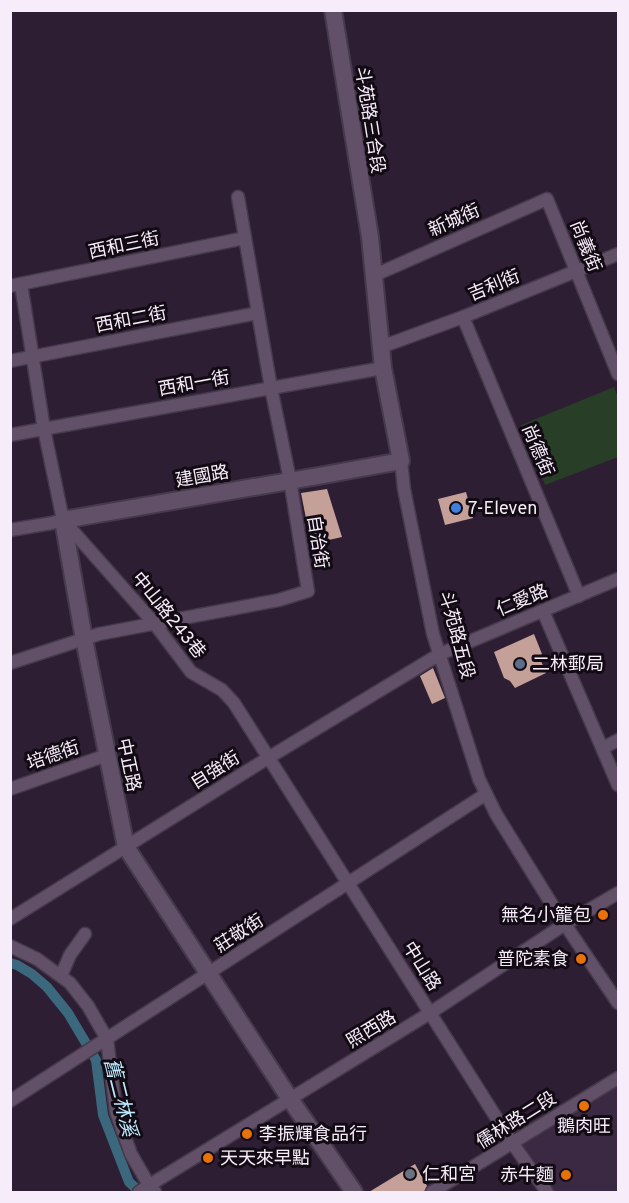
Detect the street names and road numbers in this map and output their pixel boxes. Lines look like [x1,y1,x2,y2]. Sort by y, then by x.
street label: 斗苑路三合段 [349,65,388,175]
street label: 新城街 [425,200,484,243]
street label: 尚義街 [564,217,605,276]
street label: 西和三街 [87,228,162,265]
street label: 吉利街 [465,266,524,307]
street label: 西和二街 [94,302,169,339]
street label: 西和一街 [157,367,232,402]
street label: 尚德街 [515,421,558,480]
street label: 建國路 [174,461,231,493]
street label: 自治街 [301,514,332,571]
street label: 中山路243巷 [126,568,210,664]
street label: 仁愛路 [493,580,552,623]
street label: 斗苑路五段 [433,589,478,682]
street label: 培德街 [24,737,83,776]
street label: 中正路 [111,737,144,794]
street label: 自強街 [187,747,245,795]
street label: 莊敬街 [211,910,269,959]
street label: 中山路 [397,938,445,996]
street label: 照西路 [343,1007,401,1054]
street label: 儒林路二段 [473,1088,561,1155]

